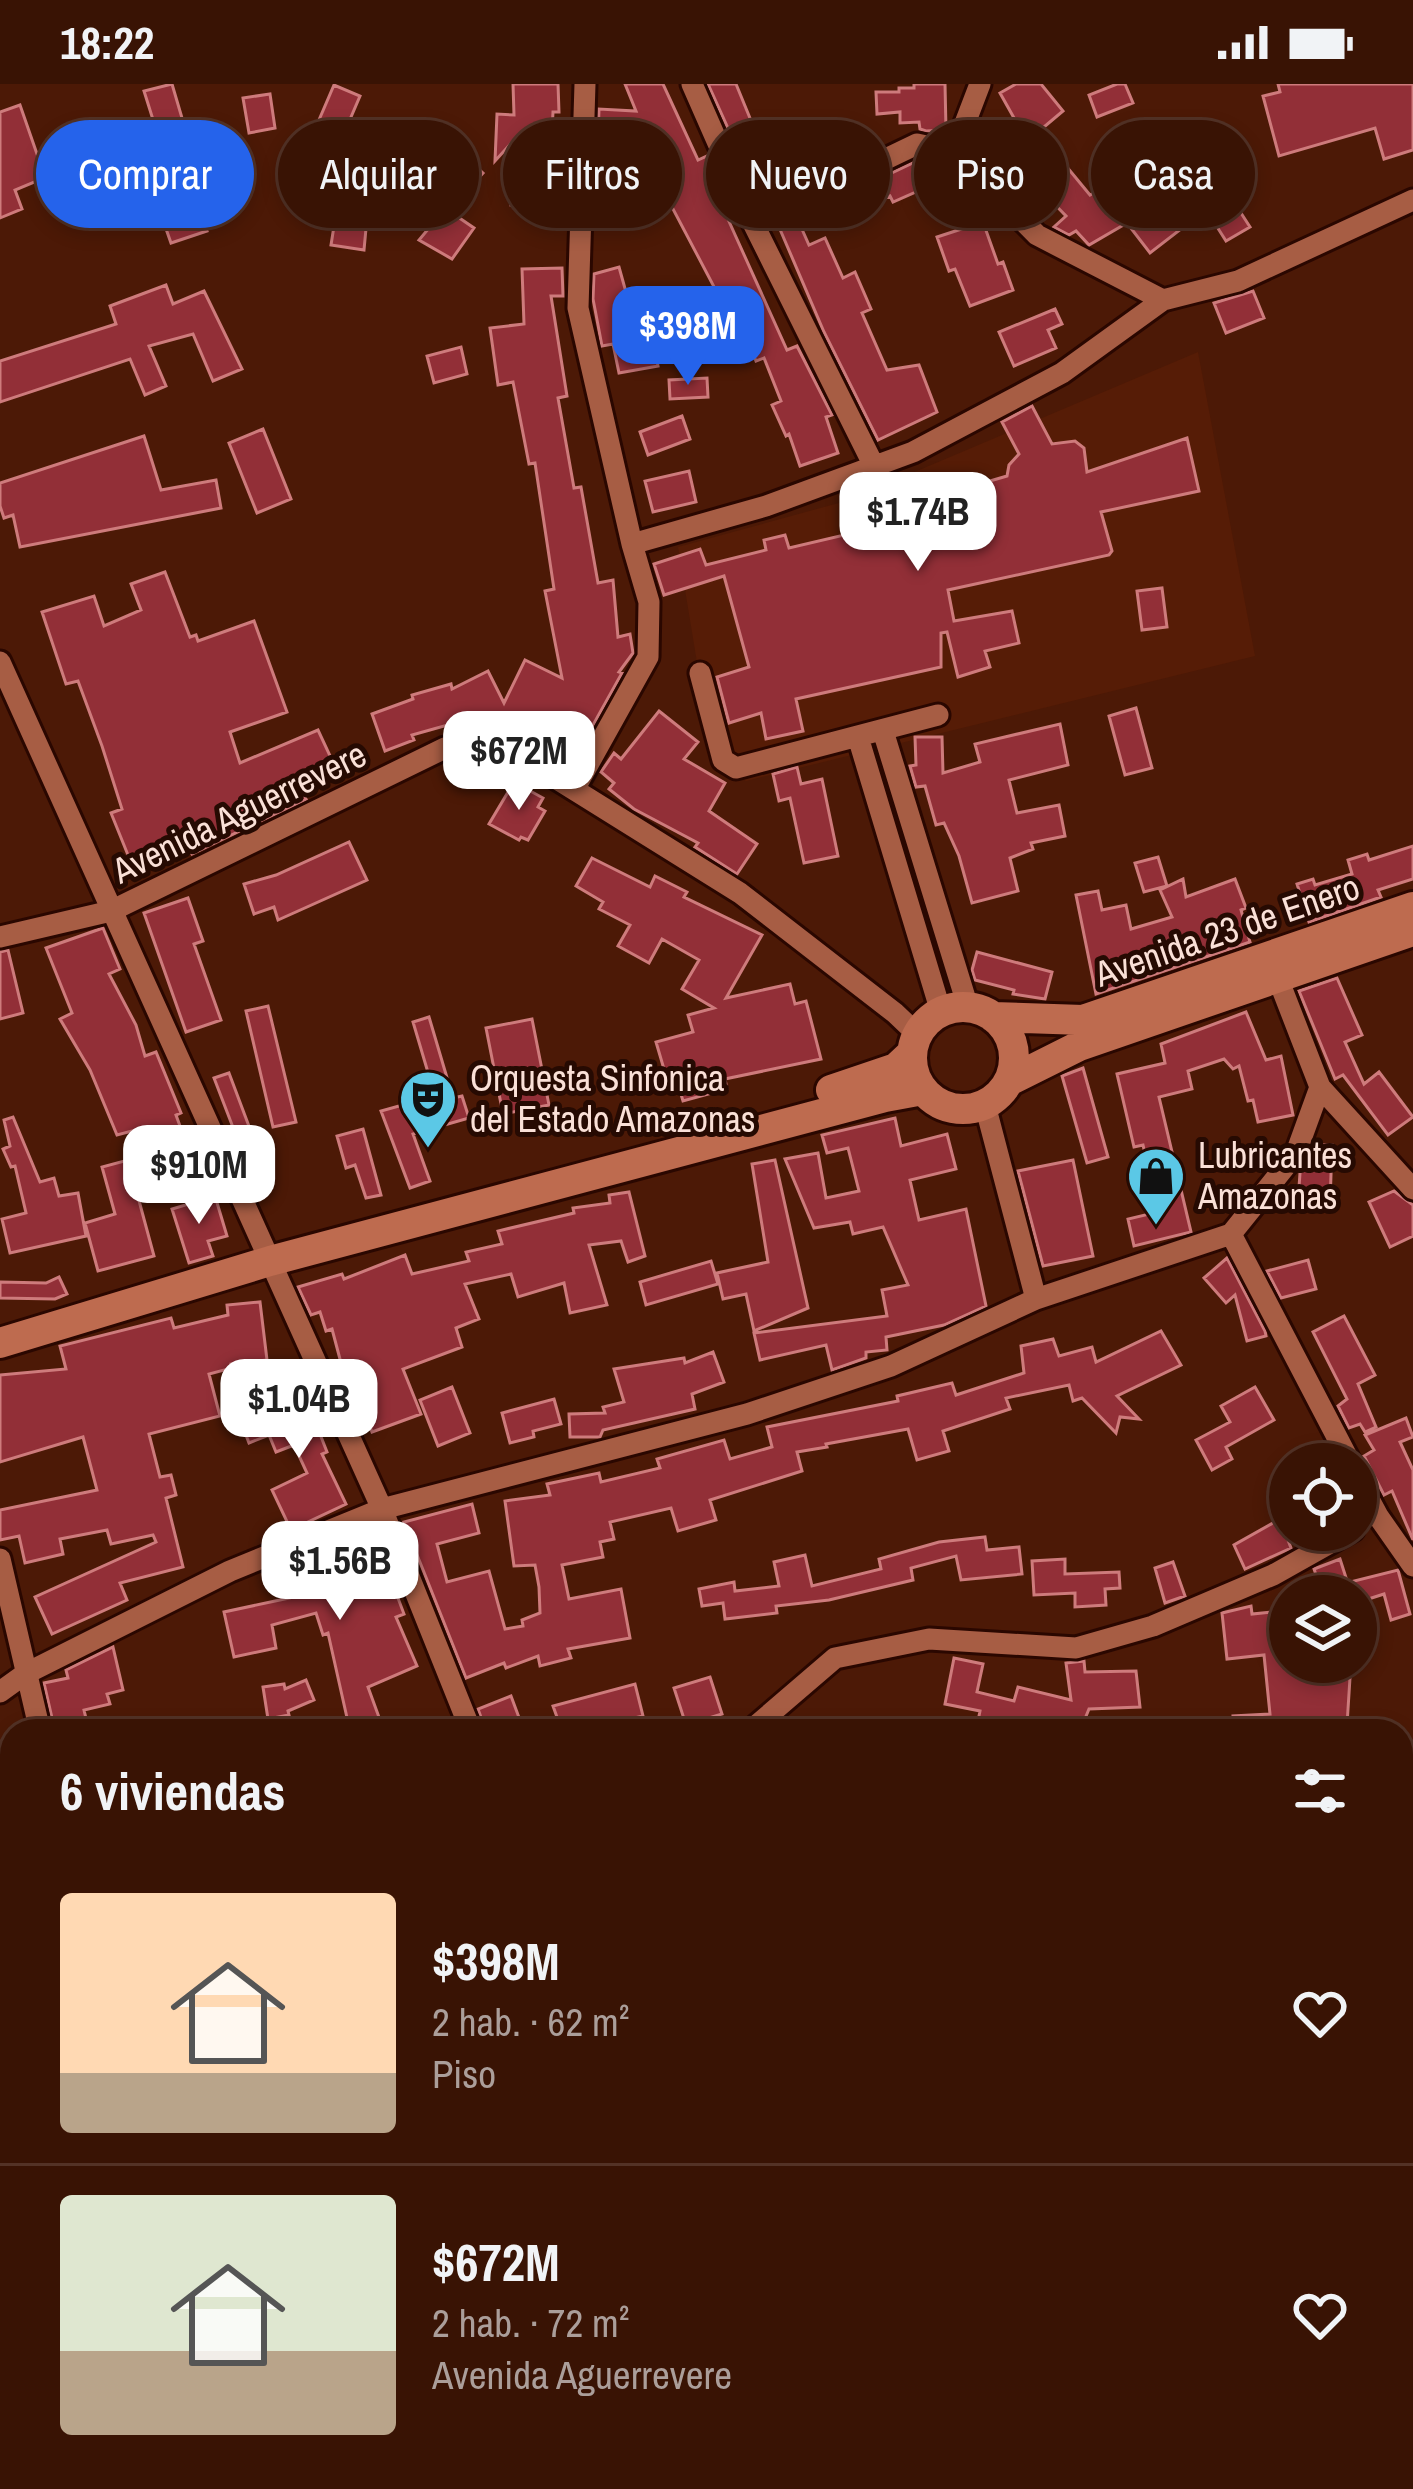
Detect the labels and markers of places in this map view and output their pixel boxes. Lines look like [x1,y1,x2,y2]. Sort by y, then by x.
pin: $398M [604,286,772,388]
pin: $1.74B [820,472,1016,574]
pin: $672M [435,711,603,813]
place label: Orquesta Sinfonica del Estado Amazonas [470,1054,756,1143]
theatre icon: Orquesta Sinfonica del Estado Amazonas [397,1068,459,1150]
pin: $910M [115,1125,283,1227]
place label: Lubricantes Amazonas [1197,1131,1352,1220]
shop icon: Lubricantes Amazonas [1125,1145,1187,1227]
pin: $1.04B [201,1359,397,1461]
pin: $1.56B [242,1521,438,1623]

